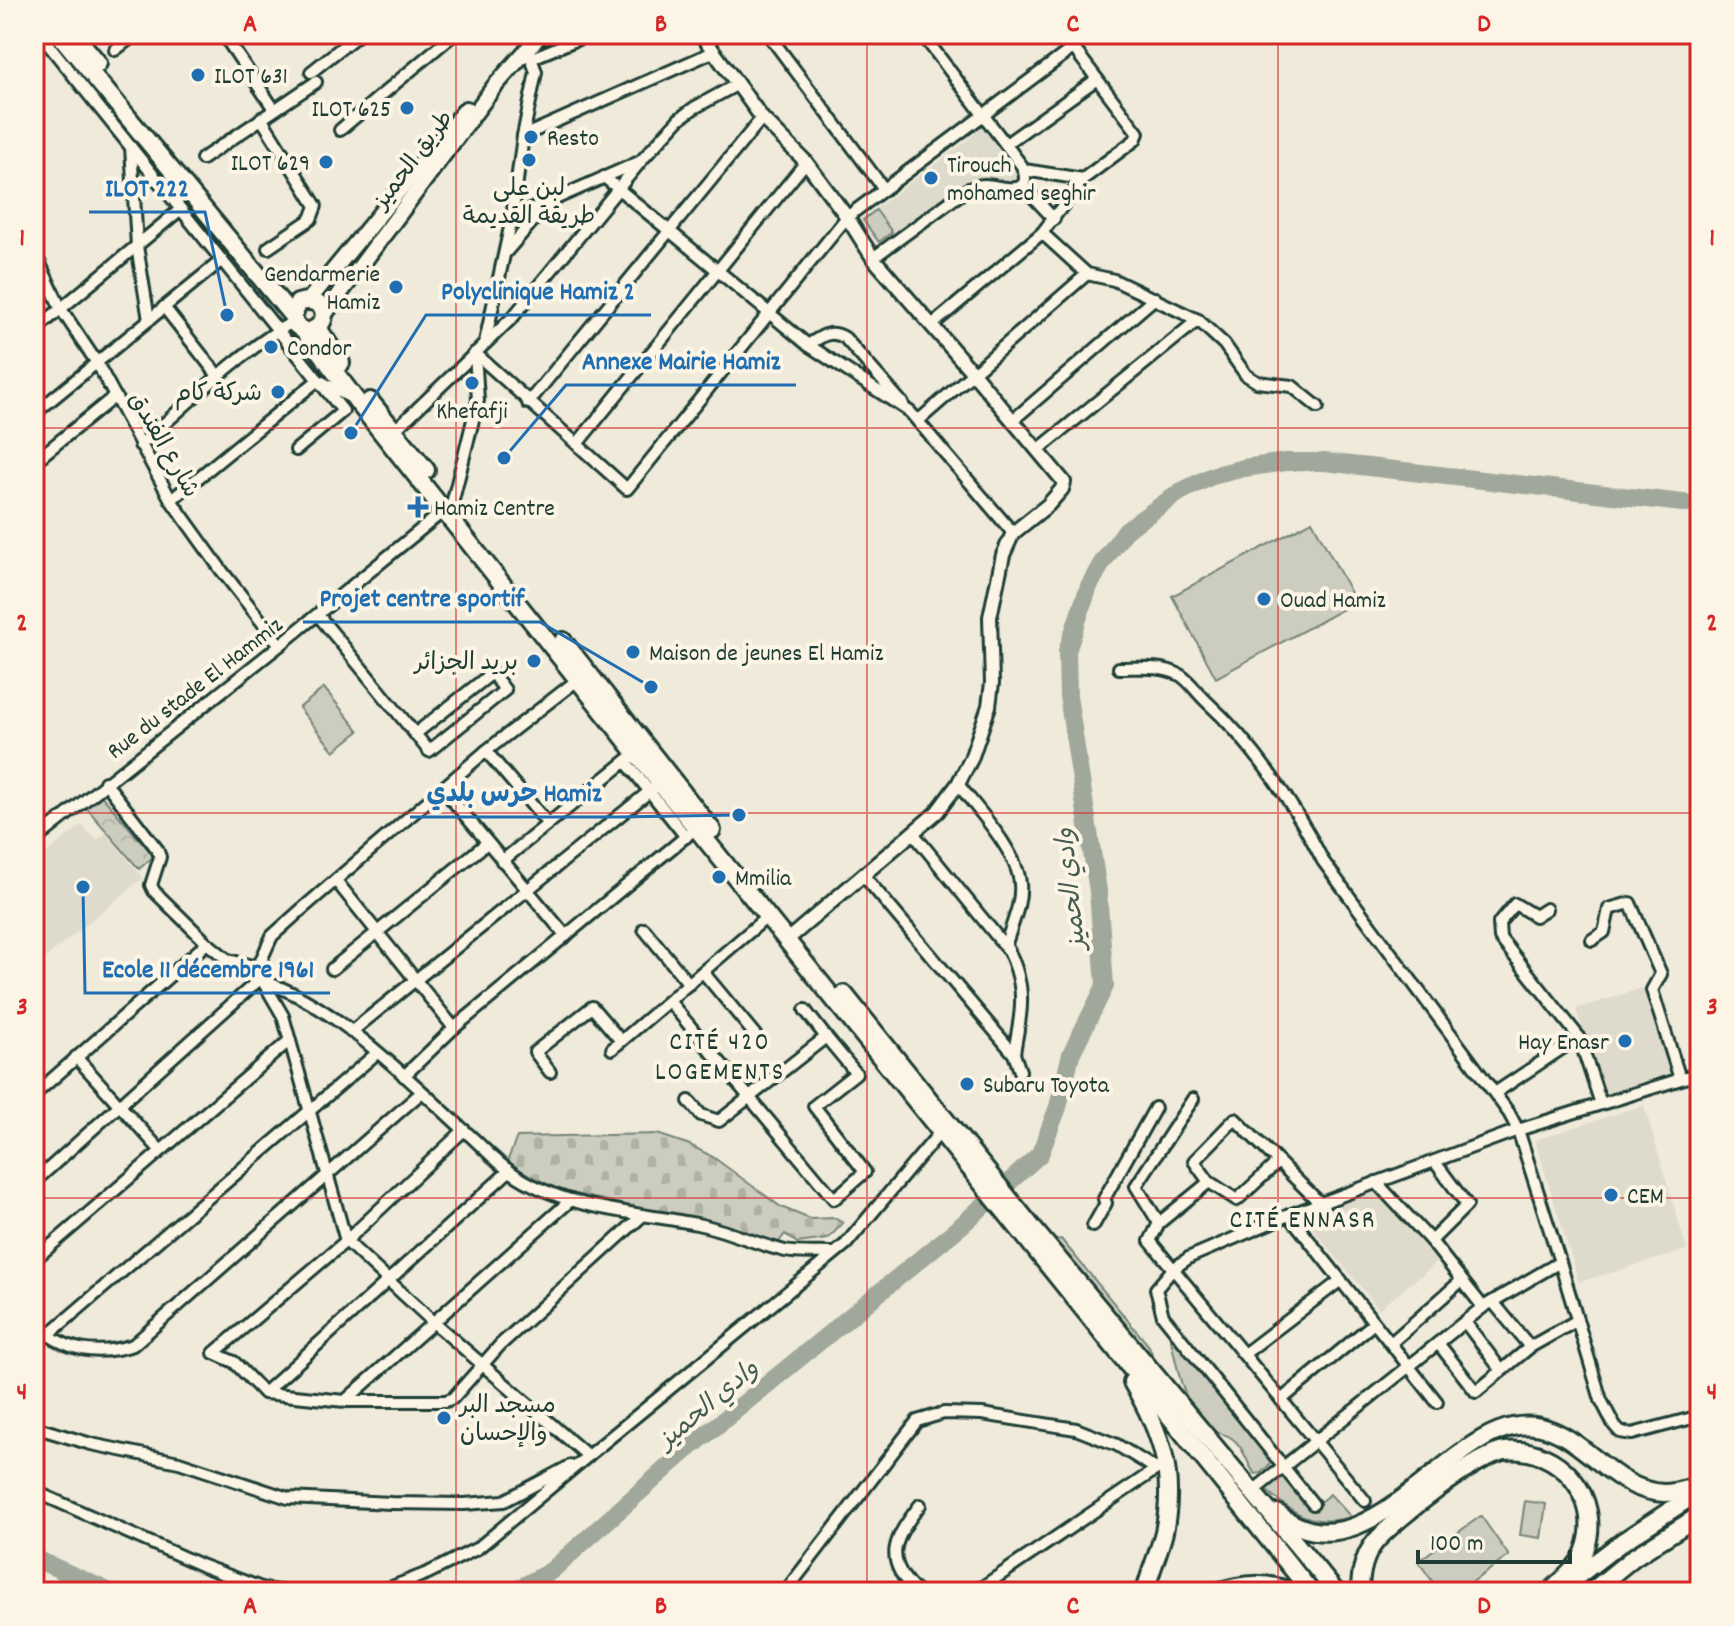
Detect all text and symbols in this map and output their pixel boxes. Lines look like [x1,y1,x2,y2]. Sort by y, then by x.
text: A [243,7,257,44]
text: B [655,7,667,44]
text: C [1067,7,1080,44]
text: D [1477,7,1491,44]
place label: ILOT 631 [214,61,288,95]
marker: ILOT 631 [189,66,207,84]
place label: ILOT 625 [312,94,391,128]
marker: ILOT 625 [398,99,416,117]
street label: طريق الحميز [365,104,463,219]
place label: Resto [547,123,599,157]
marker: Resto [522,128,540,146]
place label: ILOT 629 [231,148,310,182]
place label: Tirouch mohamed seghir [947,150,1096,212]
marker: لبن على طريقة القديمة [520,151,538,169]
marker: ILOT 629 [317,153,335,171]
callout: ILOT 222 [89,162,205,212]
marker: Tirouch mohamed seghir [922,169,940,187]
text: ILOT 222 [105,172,189,209]
place label: لبن على طريقة القديمة [463,173,595,235]
text: 1 [19,221,25,258]
text: 1 [1709,221,1715,258]
place label: Gendarmerie Hamiz [264,259,380,321]
callout: Polyclinique Hamiz 2 [426,265,651,315]
text: Polyclinique Hamiz 2 [441,275,635,312]
marker: Gendarmerie Hamiz [387,278,405,296]
place label: Condor [287,333,352,367]
callout: Annexe Mairie Hamiz [566,335,796,385]
marker: Condor [262,338,280,356]
text: Annexe Mairie Hamiz [582,345,781,382]
marker: Khefafji [463,374,481,392]
place label: شركة كام [175,378,262,412]
marker: شركة كام [269,383,287,401]
street label: شارع الفندق [118,386,206,505]
place label: Khefafji [436,396,508,430]
place label: Hamiz Centre [434,493,555,527]
marker: Hamiz Centre [409,498,427,516]
callout: Projet centre sportif [303,572,540,622]
text: Projet centre sportif [319,582,526,619]
place label: Ouad Hamiz [1280,585,1386,619]
marker: Ouad Hamiz [1255,590,1273,608]
text: 2 [16,606,28,643]
text: 2 [1706,606,1718,643]
street label: Rue du stade El Hammiz [101,610,291,769]
place label: Maison de jeunes El Hamiz [649,638,883,672]
marker: Maison de jeunes El Hamiz [624,643,642,661]
place label: بريد الجزائر [413,647,518,681]
marker: بريد الجزائر [525,652,543,670]
callout: حرس بلدي Hamiz [410,767,617,817]
text: حرس بلدي Hamiz [426,777,603,814]
water label: وادي الحميز [1048,826,1098,954]
place label: Mmilia [735,863,792,897]
marker: Mmilia [710,868,728,886]
callout: Ecole 11 décembre 1961 [85,943,330,993]
text: Ecole 11 décembre 1961 [102,953,314,990]
text: 3 [16,990,28,1027]
text: 3 [1706,990,1718,1027]
district label: CITÉ 420 LOGEMENTS [655,1025,785,1092]
place label: Hay Enasr [1518,1027,1609,1061]
marker: Hay Enasr [1616,1032,1634,1050]
place label: Subaru Toyota [983,1070,1110,1104]
marker: Subaru Toyota [958,1075,976,1093]
place label: CEM [1627,1181,1664,1215]
marker: CEM [1602,1186,1620,1204]
district label: CITÉ ENNASR [1230,1203,1376,1240]
water label: وادي الحميز [648,1352,768,1461]
text: 4 [17,1375,27,1412]
text: 4 [1707,1375,1717,1412]
place label: مسجد البر والإحسان [458,1390,556,1452]
marker: مسجد البر والإحسان [435,1409,453,1427]
scale bar [1418,1514,1570,1564]
text: 100 m [1430,1528,1483,1562]
text: A [243,1589,257,1626]
text: B [655,1589,667,1626]
text: C [1067,1589,1080,1626]
text: D [1477,1589,1491,1626]

